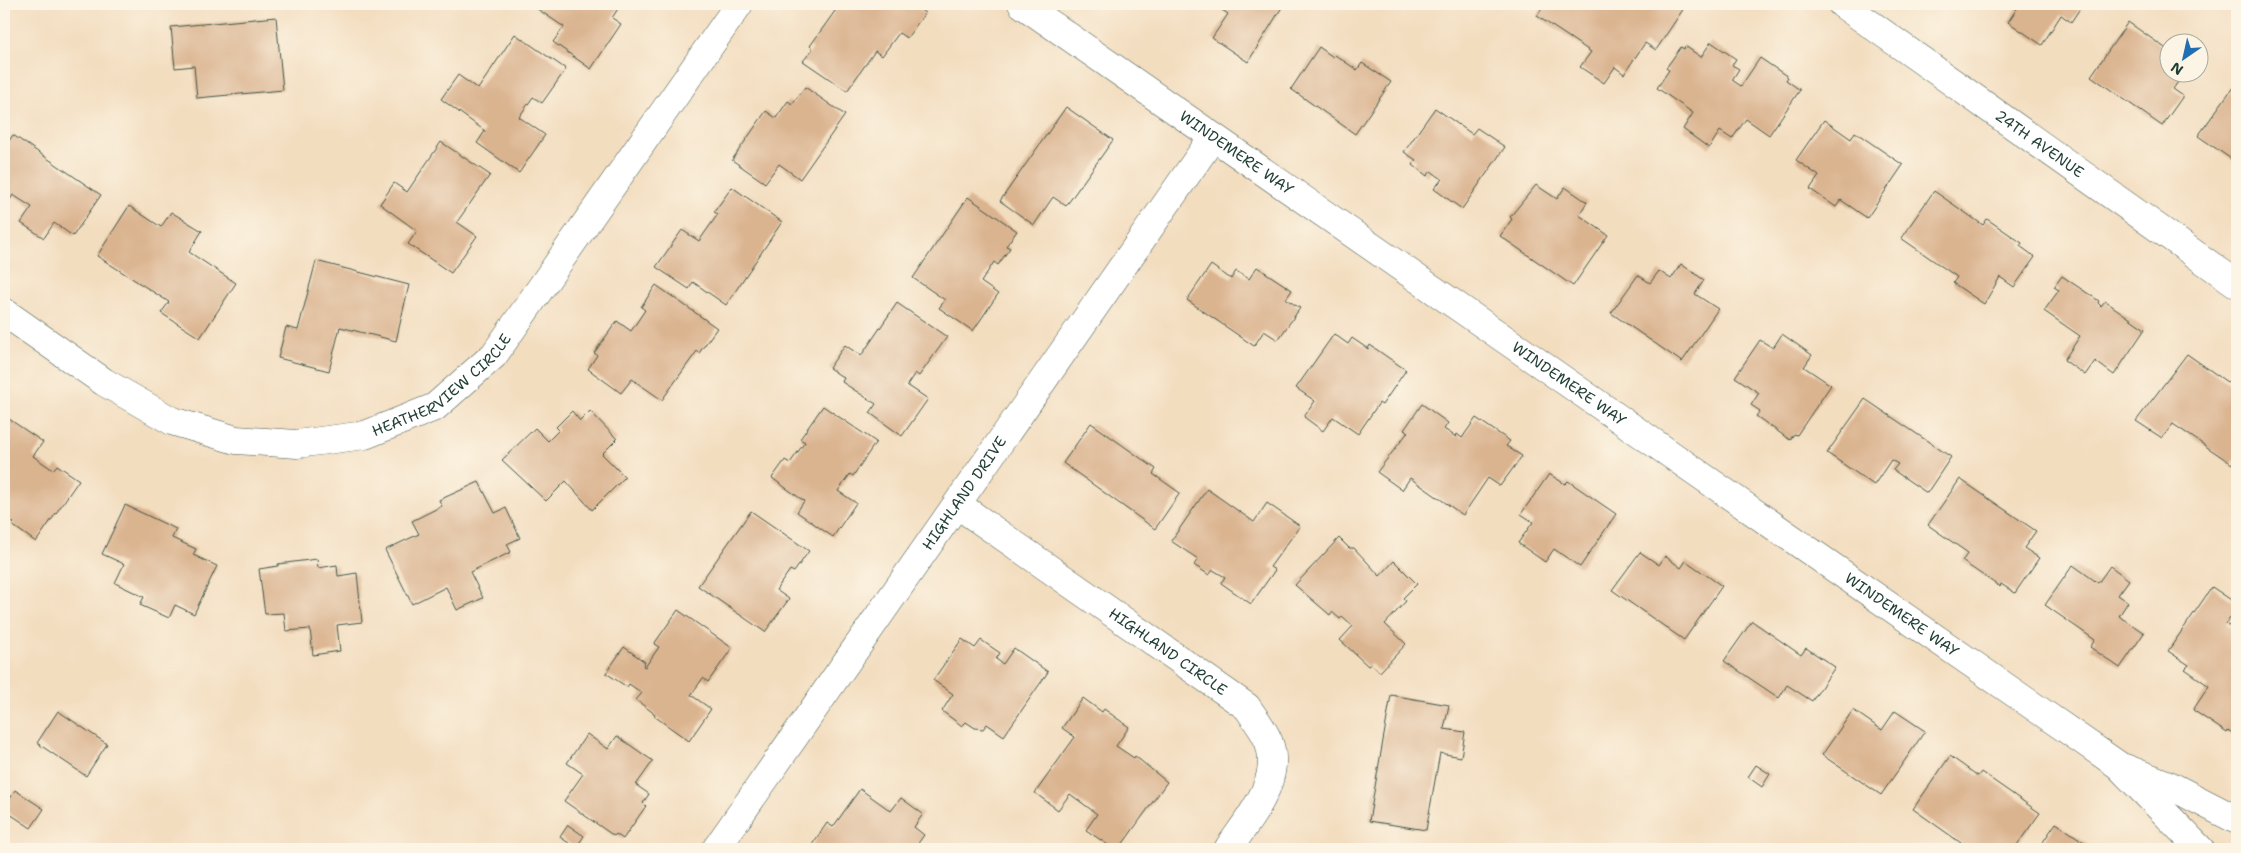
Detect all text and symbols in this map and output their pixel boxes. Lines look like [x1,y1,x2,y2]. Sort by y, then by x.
north arrow [2158,32,2208,82]
text: N [2167,58,2186,79]
street label: WINDEMERE WAY [1175,106,1297,200]
street label: 24TH AVENUE [1991,106,2088,182]
street label: HEATHERVIEW CIRCLE [369,330,516,441]
street label: WINDEMERE WAY [1508,337,1630,431]
street label: HIGHLAND DRIVE [918,432,1011,554]
street label: WINDEMERE WAY [1841,568,1963,661]
street label: HIGHLAND CIRCLE [1105,603,1231,700]

